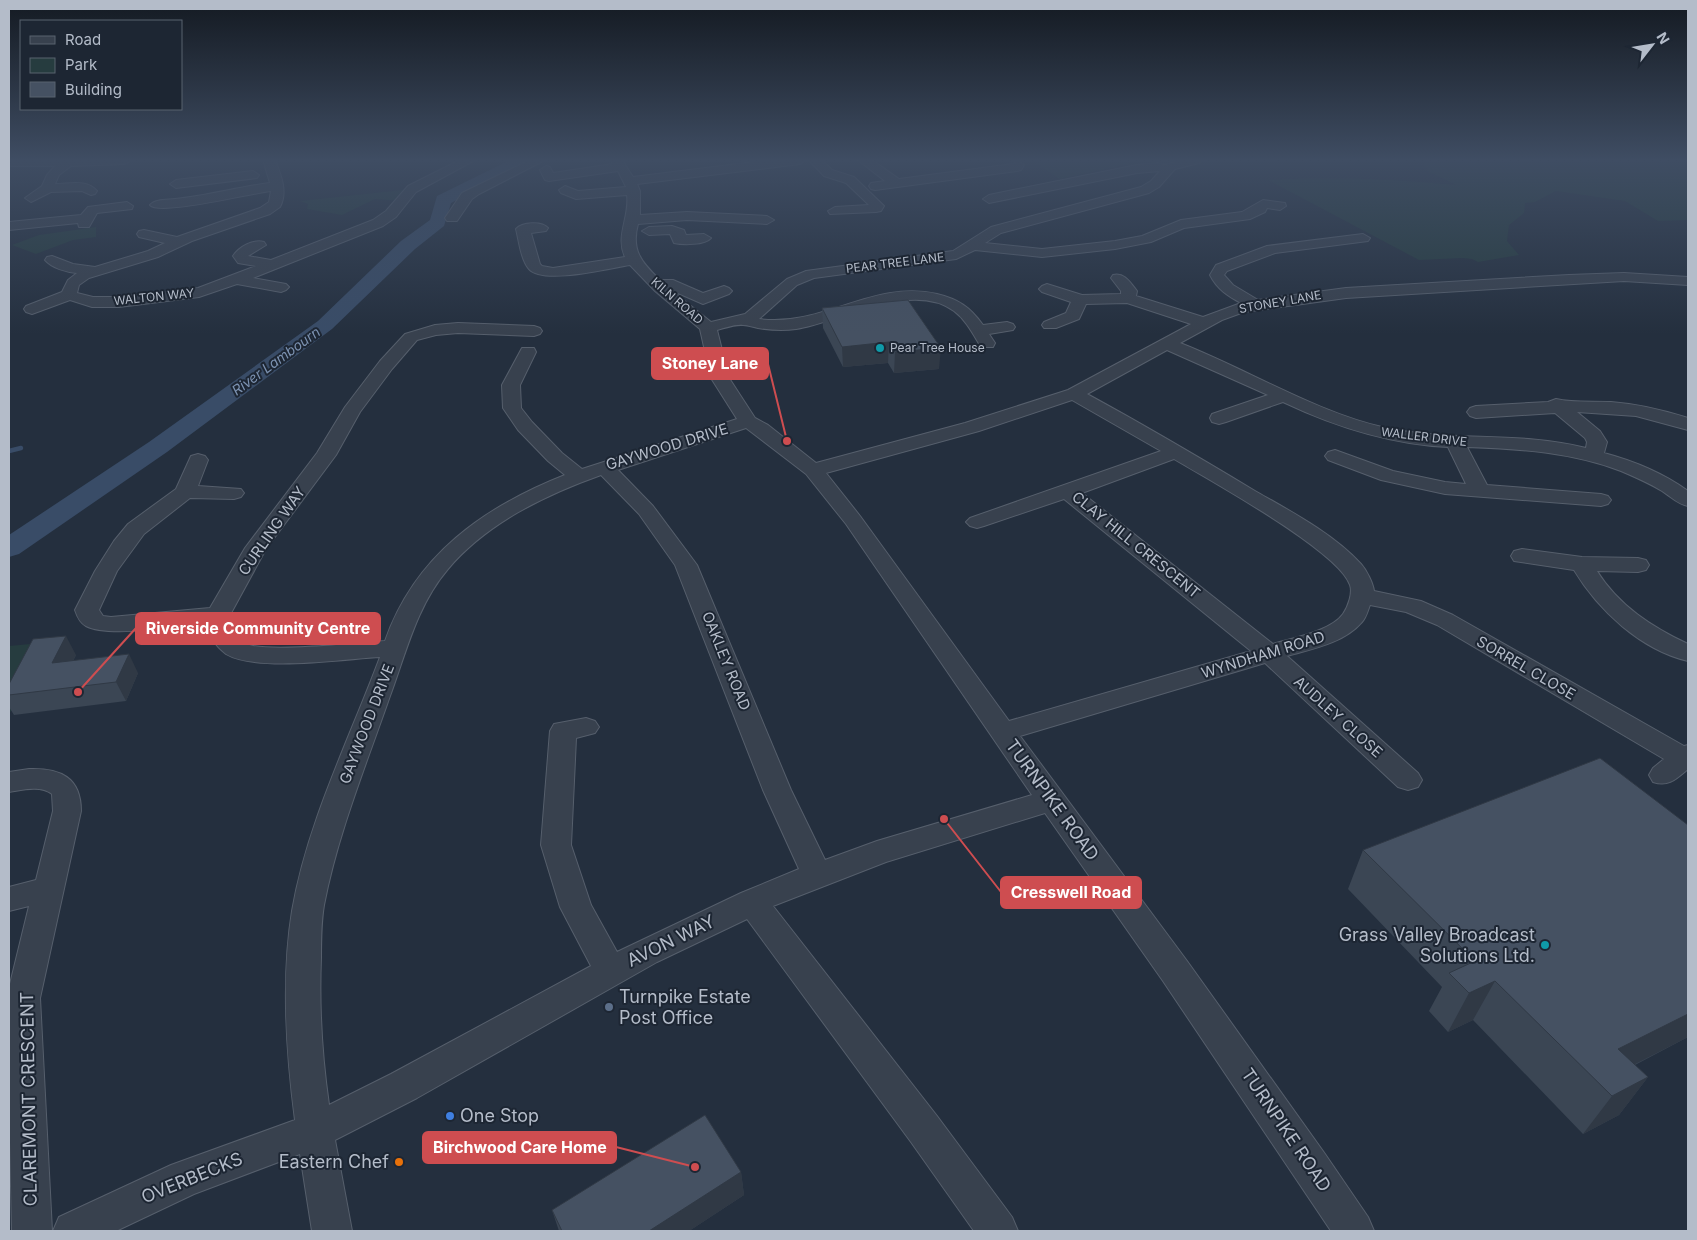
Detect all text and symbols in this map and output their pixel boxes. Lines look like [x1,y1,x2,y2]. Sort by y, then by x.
legend [20,20,182,110]
north arrow [1627,20,1677,70]
text: N [1654,29,1674,47]
text: Road [65,30,101,49]
text: Park [65,55,98,74]
text: Building [65,80,122,99]
street label: PEAR TREE LANE [845,249,945,276]
street label: KILN ROAD [648,274,706,327]
street label: WALTON WAY [113,285,195,308]
street label: STONEY LANE [1238,287,1322,316]
water label: River Lambourn [228,323,323,398]
place label: Pear Tree House [890,340,985,355]
marker: Pear Tree House [874,342,886,354]
callout: Stoney Lane [652,348,768,379]
text: Stoney Lane [662,353,758,373]
street label: GAYWOOD DRIVE [603,419,730,474]
street label: WALLER DRIVE [1380,424,1468,449]
street label: CURLING WAY [234,483,309,579]
street label: CLAY HILL CRESCENT [1068,487,1204,602]
street label: OAKLEY ROAD [698,609,755,713]
callout: Riverside Community Centre [136,613,380,644]
text: Riverside Community Centre [146,618,370,638]
street label: WYNDHAM ROAD [1199,627,1327,682]
street label: SORREL CLOSE [1473,632,1579,704]
street label: GAYWOOD DRIVE [335,661,398,786]
street label: AUDLEY CLOSE [1290,672,1387,762]
street label: TURNPIKE ROAD [1001,735,1103,864]
callout: Cresswell Road [1001,877,1141,908]
text: Cresswell Road [1011,882,1131,902]
street label: AVON WAY [623,910,718,971]
place label: Grass Valley Broadcast Solutions Ltd. [1339,924,1535,966]
marker: Grass Valley Broadcast Solutions Ltd. [1539,939,1551,951]
place label: Turnpike Estate Post Office [619,986,751,1028]
street label: CLAREMONT CRESCENT [16,992,41,1207]
marker: Turnpike Estate Post Office [603,1001,615,1013]
street label: TURNPIKE ROAD [1237,1064,1336,1196]
place label: One Stop [460,1105,539,1126]
marker: One Stop [444,1110,456,1122]
callout: Birchwood Care Home [423,1132,616,1163]
text: Birchwood Care Home [433,1137,607,1157]
street label: OVERBECKS [138,1148,245,1207]
place label: Eastern Chef [279,1151,389,1172]
marker: Eastern Chef [393,1156,405,1168]

